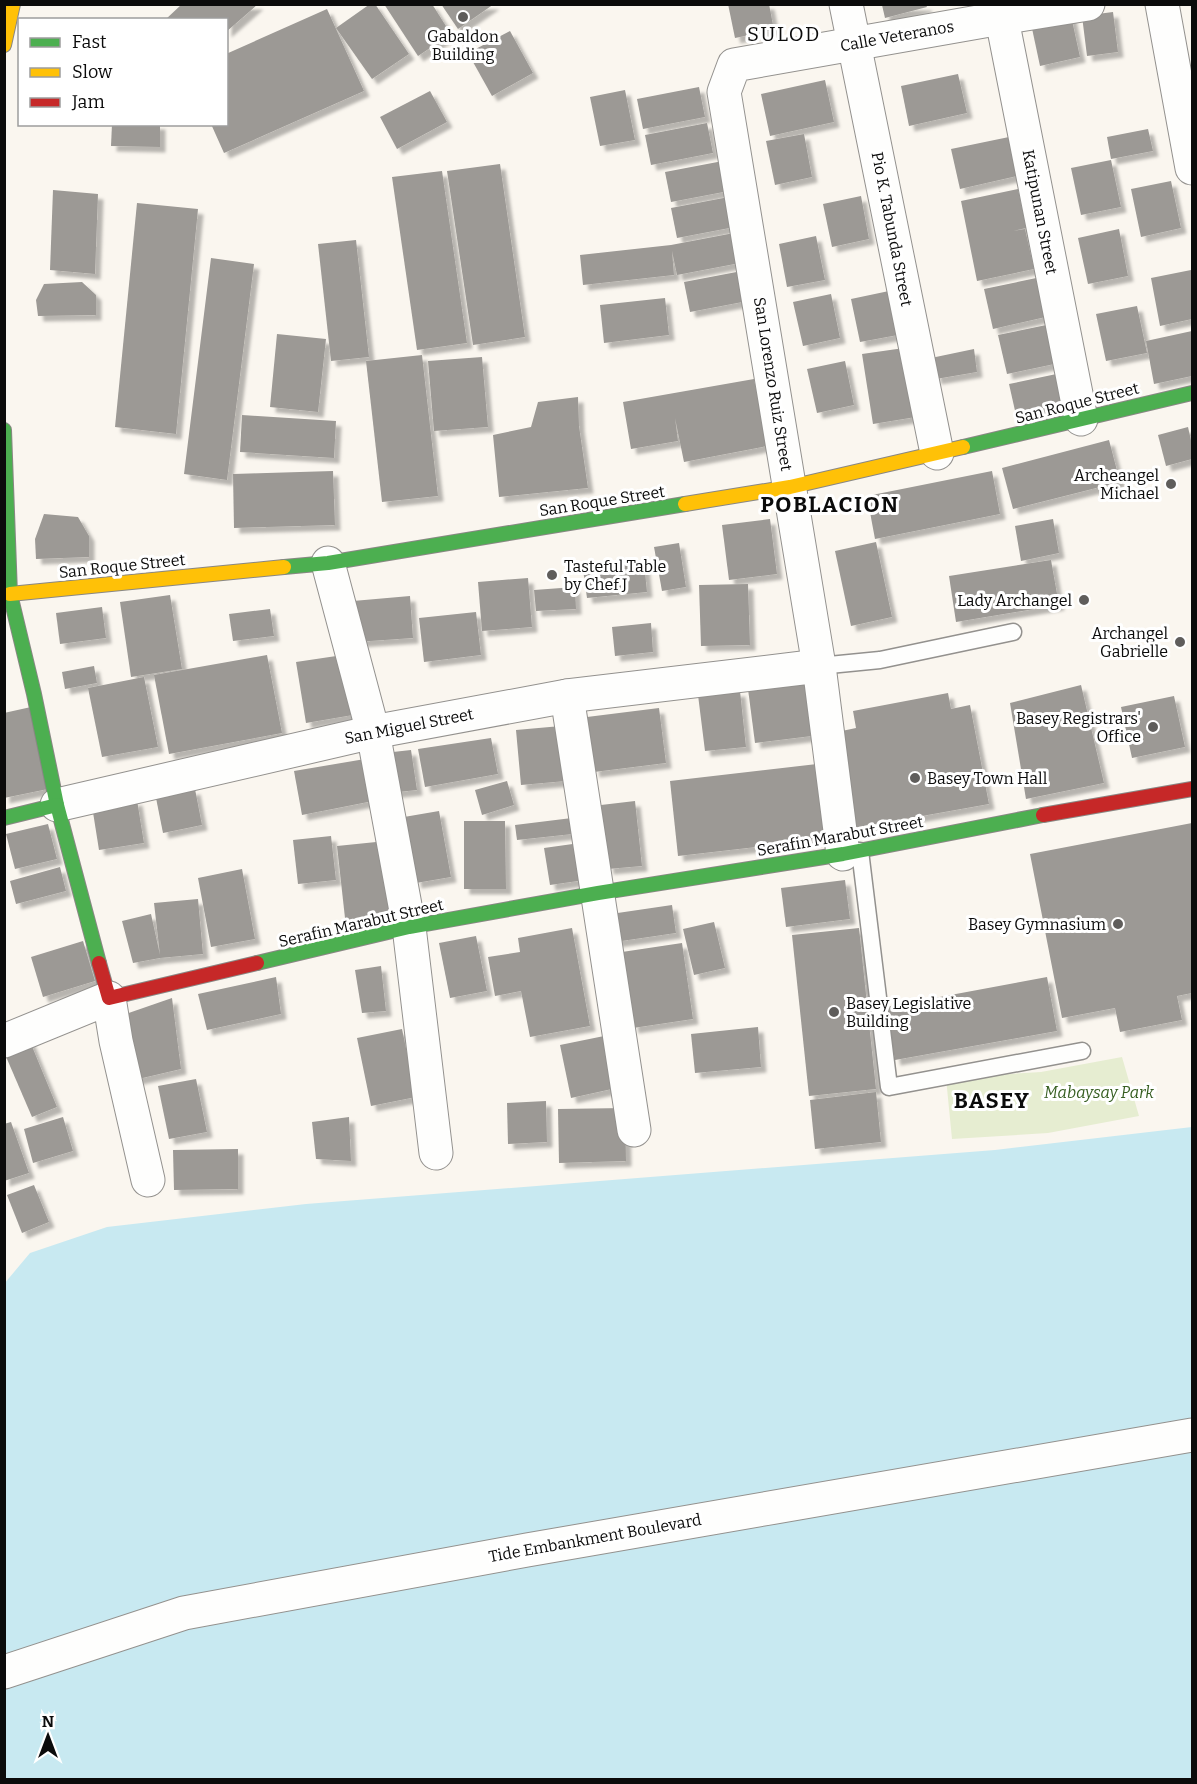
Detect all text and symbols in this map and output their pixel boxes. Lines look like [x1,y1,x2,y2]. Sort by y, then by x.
marker: Gabaldon Building [456,10,470,24]
street label: Calle Veteranos [839,17,955,55]
legend [18,18,228,126]
district label: SULOD [747,22,821,46]
place label: Gabaldon Building [427,27,499,64]
text: Fast [72,31,107,53]
text: Slow [72,61,113,83]
text: Jam [71,91,105,113]
street label: Katipunan Street [1019,148,1061,276]
street label: Pio K. Tabunda Street [868,150,916,308]
street label: San Lorenzo Ruiz Street [750,296,796,473]
street label: San Roque Street [1013,378,1141,428]
place label: Archeangel Michael [1074,466,1159,503]
marker: Archeangel Michael [1164,477,1178,491]
street label: San Roque Street [538,482,666,520]
district label: POBLACION [761,491,899,518]
street label: San Roque Street [58,550,186,582]
place label: Tasteful Table by Chef J [564,557,666,594]
marker: Tasteful Table by Chef J [545,568,559,582]
place label: Lady Archangel [957,591,1072,610]
marker: Lady Archangel [1077,593,1091,607]
place label: Archangel Gabrielle [1091,624,1168,661]
marker: Archangel Gabrielle [1173,635,1187,649]
street label: San Miguel Street [343,704,475,748]
place label: Basey Registrars' Office [1016,709,1141,746]
marker: Basey Registrars' Office [1146,720,1160,734]
place label: Basey Town Hall [927,769,1048,788]
marker: Basey Town Hall [908,771,922,785]
street label: Serafin Marabut Street [755,812,925,860]
street label: Serafin Marabut Street [277,895,446,951]
place label: Basey Gymnasium [968,915,1106,934]
marker: Basey Gymnasium [1111,917,1125,931]
place label: Basey Legislative Building [846,994,971,1031]
marker: Basey Legislative Building [827,1005,841,1019]
park label: Mabaysay Park [1044,1083,1154,1102]
district label: BASEY [954,1087,1030,1114]
street label: Tide Embankment Boulevard [487,1510,703,1566]
north arrow [18,1706,78,1766]
text: N [42,1712,54,1731]

